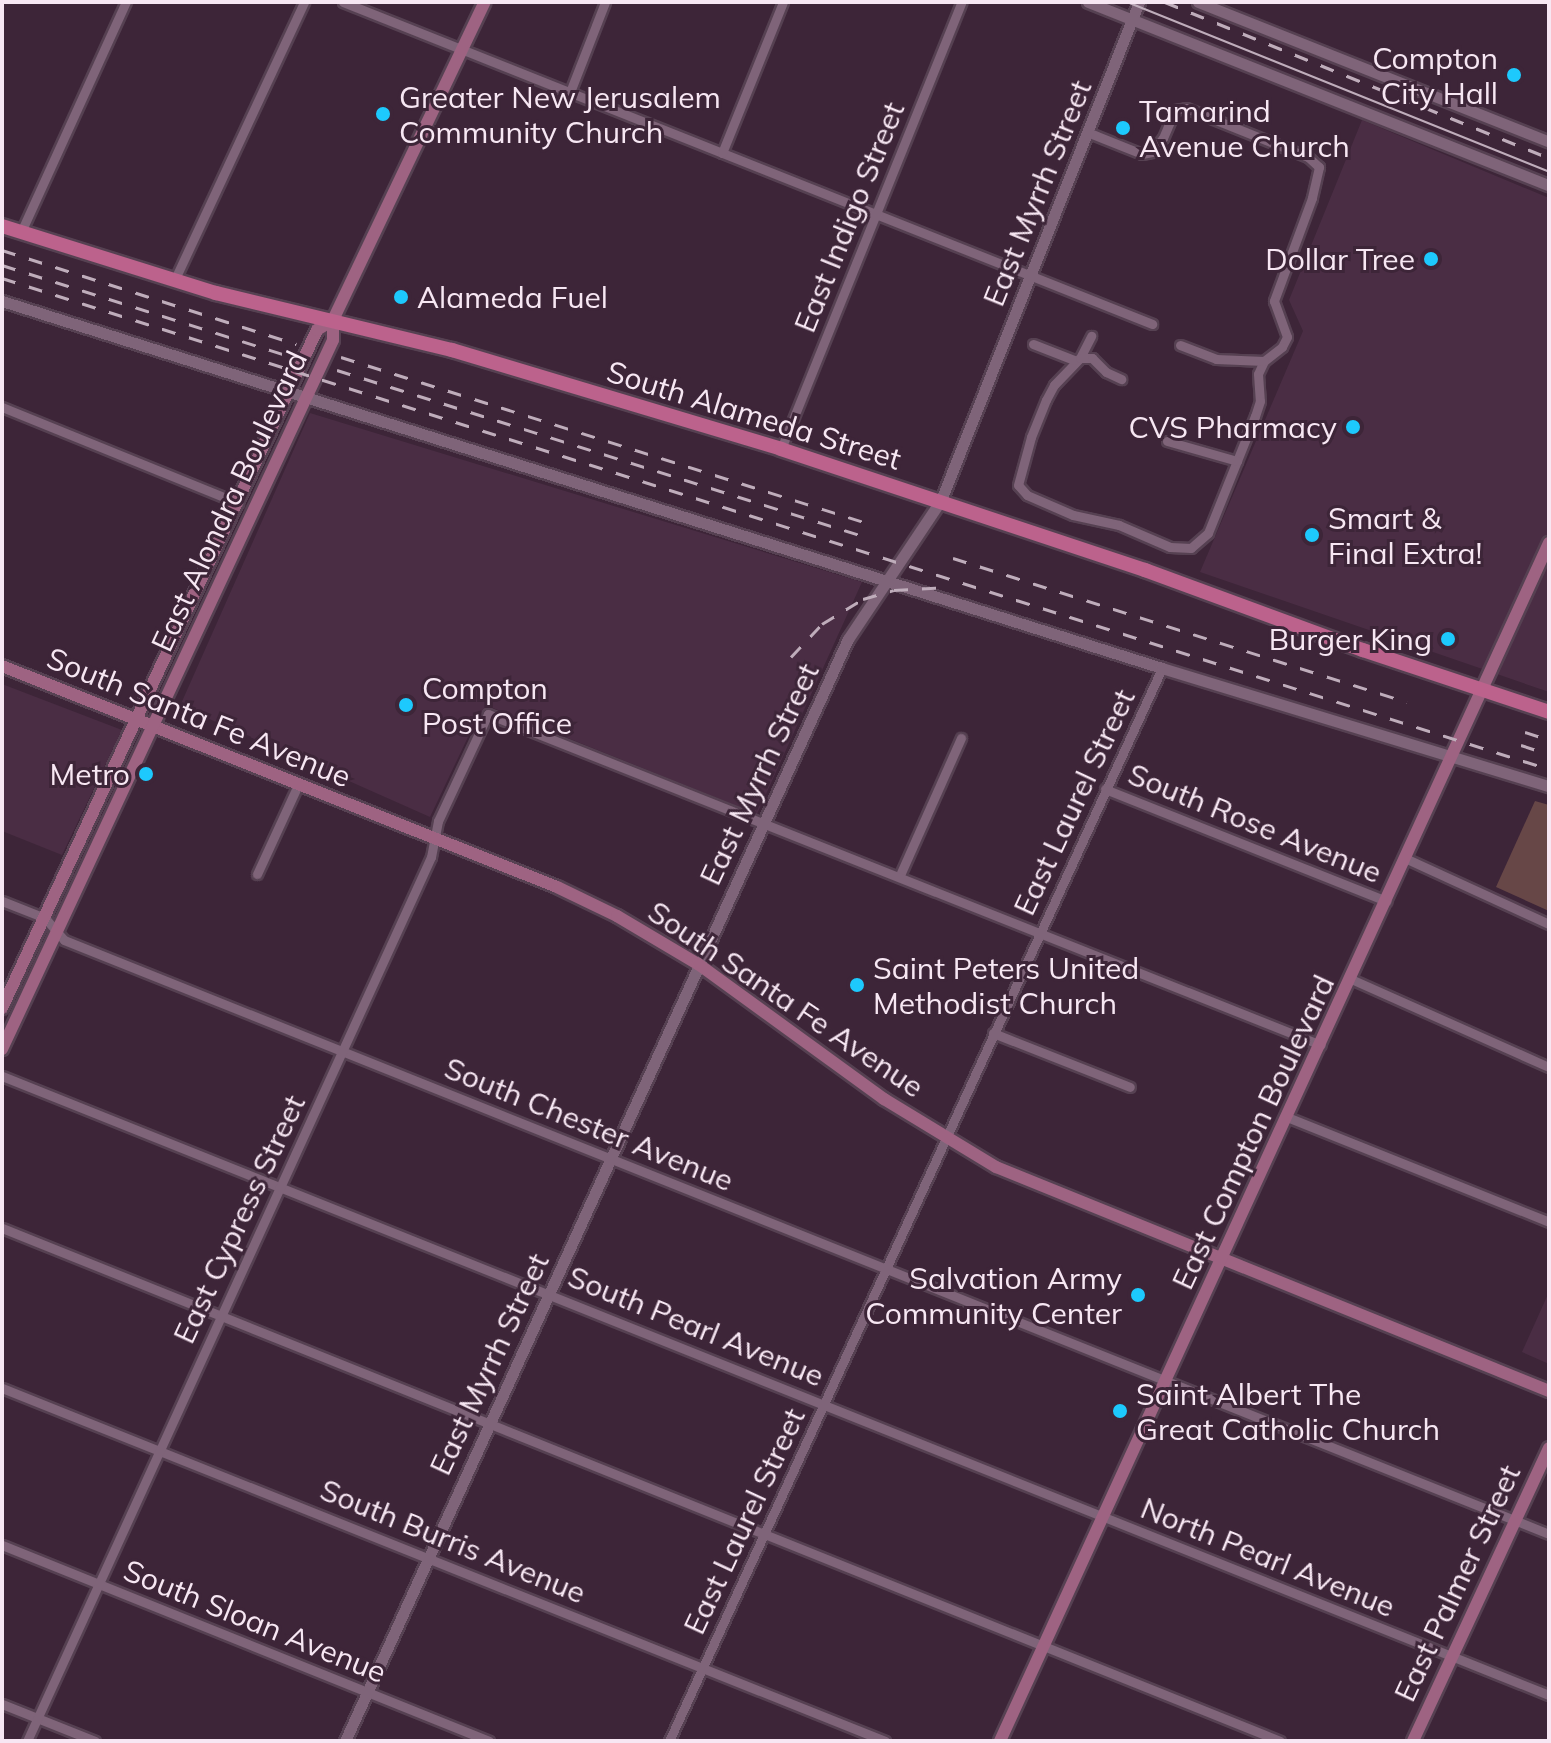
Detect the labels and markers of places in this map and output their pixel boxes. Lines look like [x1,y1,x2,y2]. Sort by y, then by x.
place label: Compton City Hall [1372,40,1498,110]
marker: Compton City Hall [1505,66,1523,84]
place label: Greater New Jerusalem Community Church [399,79,721,150]
place label: Tamarind Avenue Church [1139,93,1350,164]
marker: Greater New Jerusalem Community Church [374,105,392,123]
marker: Tamarind Avenue Church [1114,119,1132,137]
place label: Dollar Tree [1265,241,1415,277]
marker: Dollar Tree [1422,250,1440,268]
place label: Alameda Fuel [417,279,608,315]
marker: Alameda Fuel [392,288,410,306]
place label: CVS Pharmacy [1129,409,1337,445]
marker: CVS Pharmacy [1344,418,1362,436]
place label: Smart & Final Extra! [1328,500,1482,570]
marker: Smart & Final Extra! [1303,526,1321,544]
place label: Burger King [1269,621,1432,657]
marker: Burger King [1439,630,1457,648]
place label: Compton Post Office [422,670,572,740]
marker: Compton Post Office [397,696,415,714]
place label: Metro [50,756,130,792]
marker: Metro [137,765,155,783]
place label: Saint Peters United Methodist Church [873,950,1139,1020]
marker: Saint Peters United Methodist Church [848,976,866,994]
place label: Salvation Army Community Center [865,1260,1122,1330]
marker: Salvation Army Community Center [1129,1286,1147,1304]
place label: Saint Albert The Great Catholic Church [1136,1376,1440,1446]
marker: Saint Albert The Great Catholic Church [1111,1402,1129,1420]

